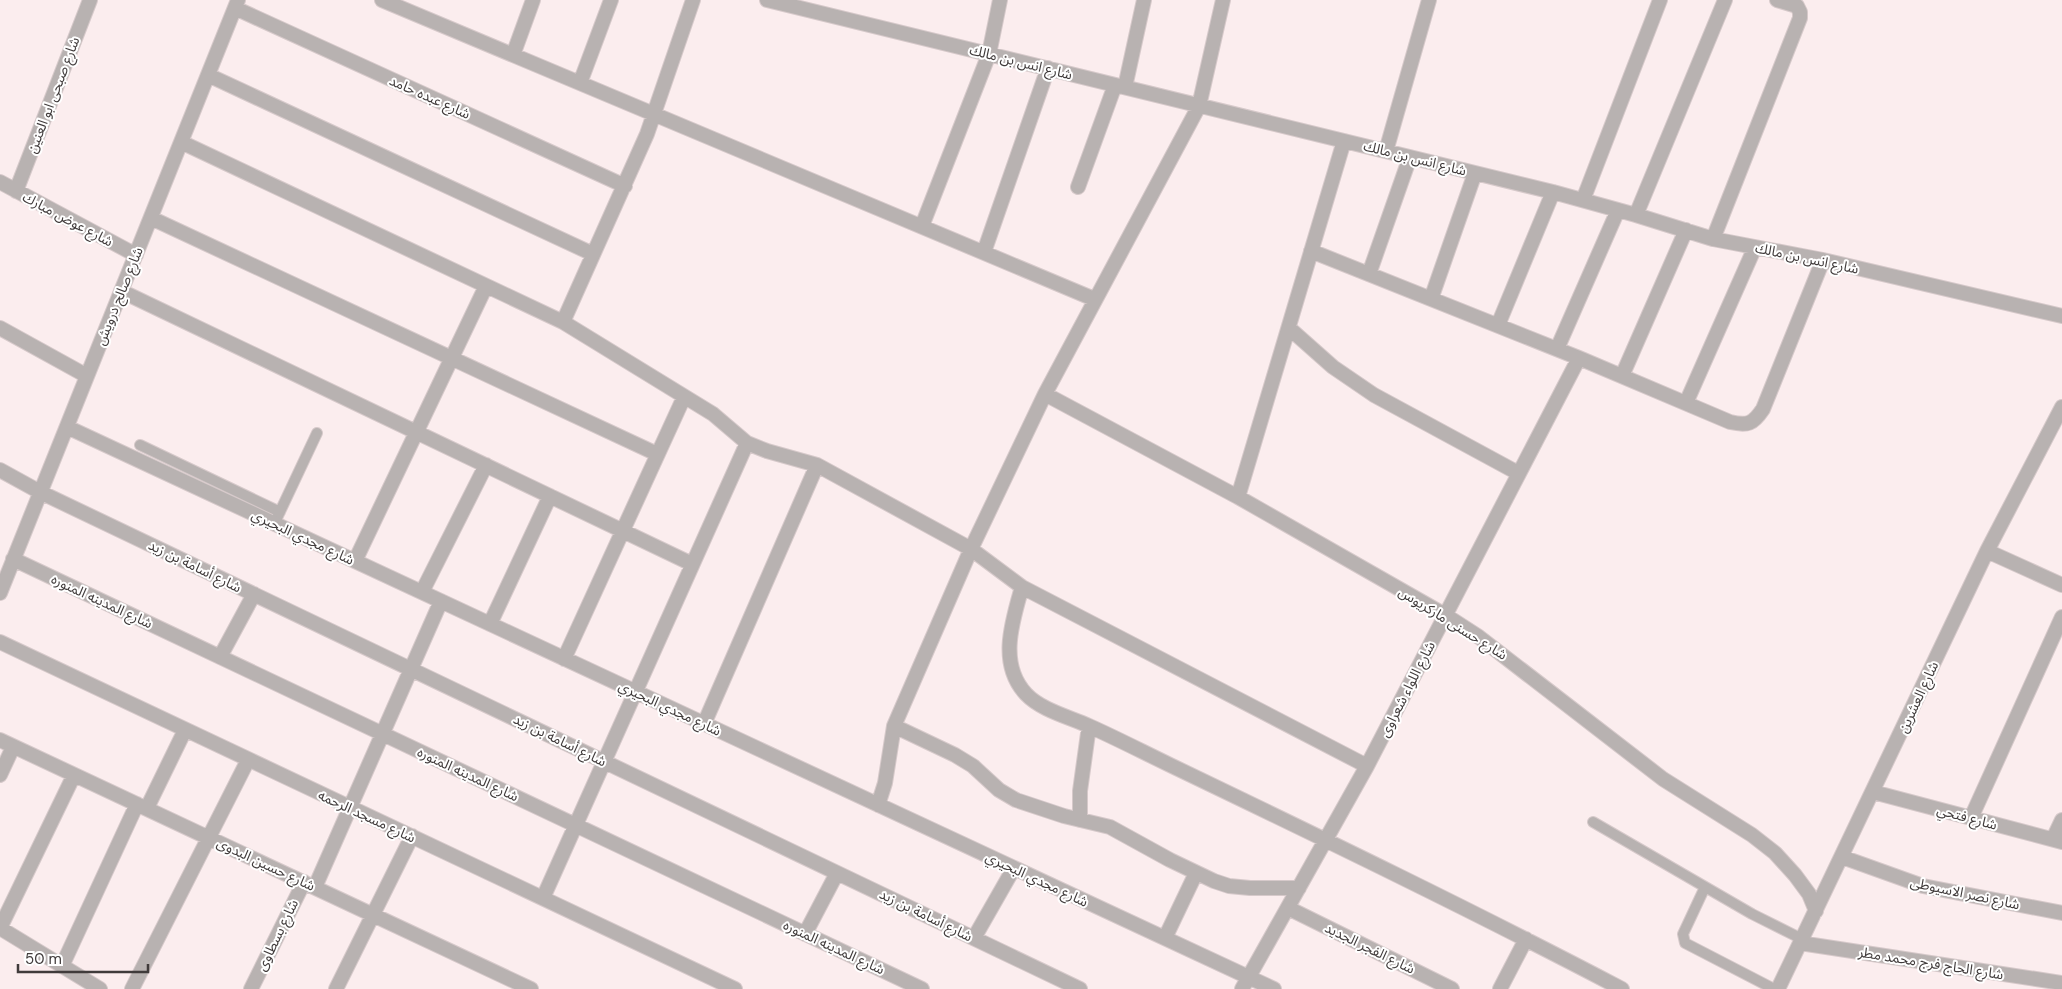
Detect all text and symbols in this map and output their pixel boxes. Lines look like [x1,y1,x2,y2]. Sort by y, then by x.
street label: شارع صبحى ابو العنين [22,34,85,157]
street label: شارع انس بن مالك [967,41,1074,85]
street label: شارع عبده حامد [386,71,473,125]
street label: شارع انس بن مالك [1361,137,1468,181]
street label: شارع عوض مبارك [19,188,116,252]
street label: شارع انس بن مالك [1753,238,1860,280]
street label: شارع صالح درويش [91,244,149,348]
street label: شارع مجدي البحيري [248,505,357,571]
street label: شارع أسامة بن زيد [145,536,244,598]
street label: شارع المدينه المنوره [48,570,156,634]
street label: شارع حسنى ماركريوس [1394,582,1511,665]
street label: شارع اللواء شعراوى [1375,638,1441,741]
street label: شارع العشرين [1894,658,1944,736]
street label: شارع مجدي البحيري [615,676,724,742]
street label: شارع أسامة بن زيد [510,710,609,772]
street label: شارع المدينه المنوره [414,743,522,807]
street label: شارع مسجد الرحمه [315,786,419,848]
street label: شارع فتحي [1934,800,1999,836]
street label: شارع حسين البدوى [213,833,318,896]
street label: شارع مجدي البحيري [982,847,1091,913]
street label: شارع نصر الاسيوطى [1908,873,2021,915]
street label: شارع أسامة بن زيد [876,885,975,947]
street label: شارع بسطاوى [252,896,304,975]
street label: شارع المدينه المنوره [780,916,888,980]
street label: شارع الفجر الجديد [1321,918,1418,979]
scale bar [18,942,148,974]
street label: شارع الحاج فرج محمد مطر [1856,942,2005,985]
text: 50 m [25,949,62,969]

